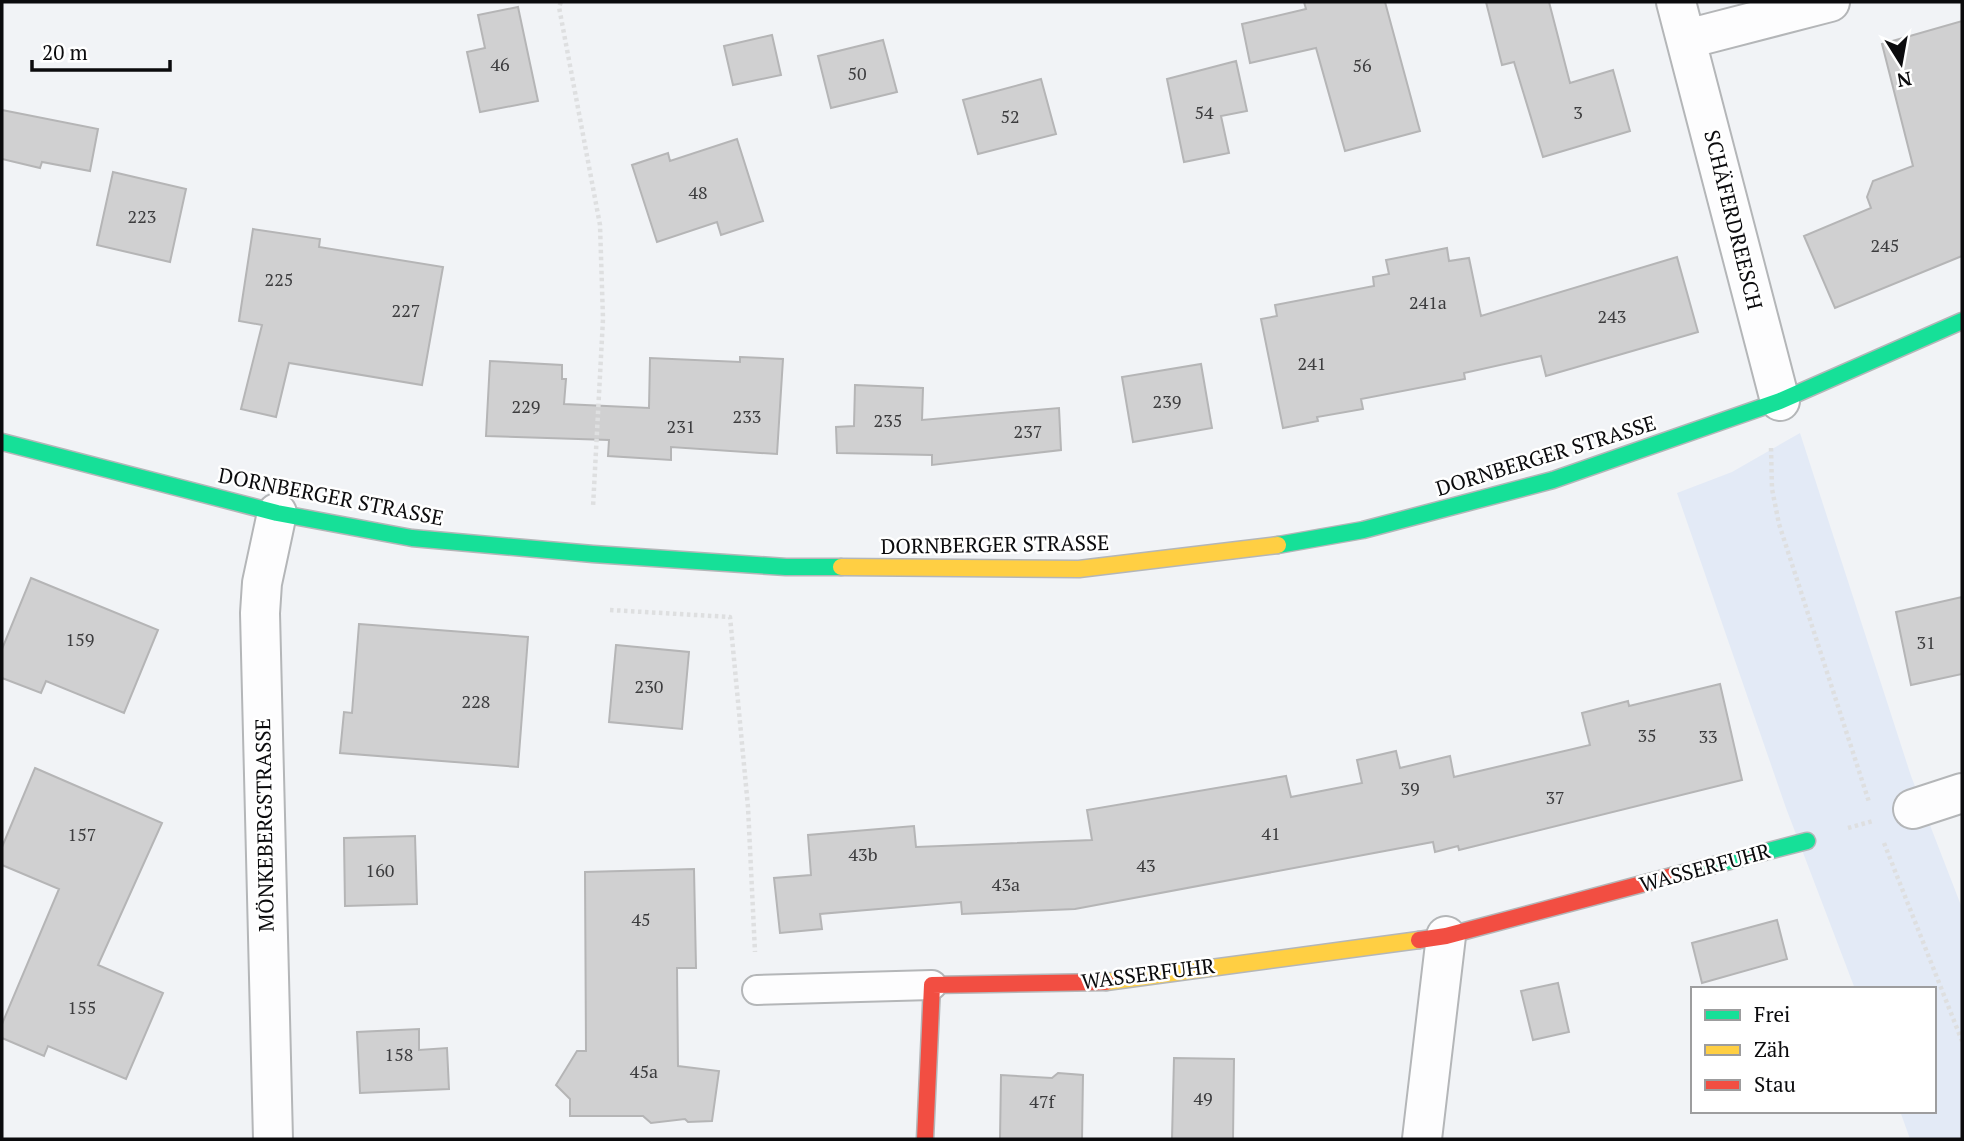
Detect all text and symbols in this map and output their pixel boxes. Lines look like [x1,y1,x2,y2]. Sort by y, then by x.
scale bar [32,28,170,72]
north arrow [1866,28,1936,98]
text: 20 m [42,38,88,66]
house number: 46 [490,52,510,76]
house number: 56 [1352,53,1372,77]
house number: 50 [847,61,867,85]
text: N [1894,67,1914,94]
house number: 54 [1194,100,1214,124]
house number: 3 [1573,100,1583,124]
house number: 52 [1000,104,1020,128]
street label: SCHÄFERDREESCH [1698,127,1770,313]
house number: 48 [688,180,708,204]
house number: 223 [128,204,156,228]
house number: 245 [1871,233,1899,257]
house number: 225 [265,267,293,291]
house number: 241a [1409,290,1447,314]
house number: 227 [392,298,420,322]
house number: 243 [1598,304,1626,328]
house number: 241 [1298,351,1326,375]
house number: 239 [1153,389,1181,413]
house number: 229 [512,394,540,418]
house number: 233 [733,404,761,428]
house number: 235 [874,408,902,432]
street label: DORNBERGER STRASSE [1432,408,1659,502]
house number: 231 [667,414,695,438]
house number: 237 [1014,419,1042,443]
street label: DORNBERGER STRASSE [216,460,446,532]
street label: DORNBERGER STRASSE [880,528,1110,560]
house number: 159 [66,627,94,651]
house number: 31 [1916,630,1936,654]
house number: 230 [635,674,663,698]
house number: 228 [462,689,490,713]
street label: MÖNKEBERGSTRASSE [248,718,280,932]
house number: 35 [1637,723,1657,747]
house number: 33 [1698,724,1718,748]
house number: 39 [1400,776,1420,800]
house number: 37 [1545,785,1565,809]
house number: 41 [1261,821,1281,845]
house number: 157 [68,822,96,846]
street label: WASSERFUHR [1636,836,1774,898]
house number: 43b [849,842,878,866]
house number: 43 [1136,853,1156,877]
house number: 160 [366,858,394,882]
house number: 43a [992,872,1020,896]
house number: 45 [631,907,651,931]
street label: WASSERFUHR [1079,951,1217,995]
legend [1691,987,1936,1113]
house number: 155 [68,995,96,1019]
text: Frei [1754,1000,1790,1028]
text: Zäh [1754,1035,1790,1063]
house number: 158 [385,1042,413,1066]
house number: 45a [630,1059,658,1083]
text: Stau [1754,1070,1796,1098]
house number: 49 [1193,1086,1213,1110]
house number: 47f [1029,1089,1057,1113]

